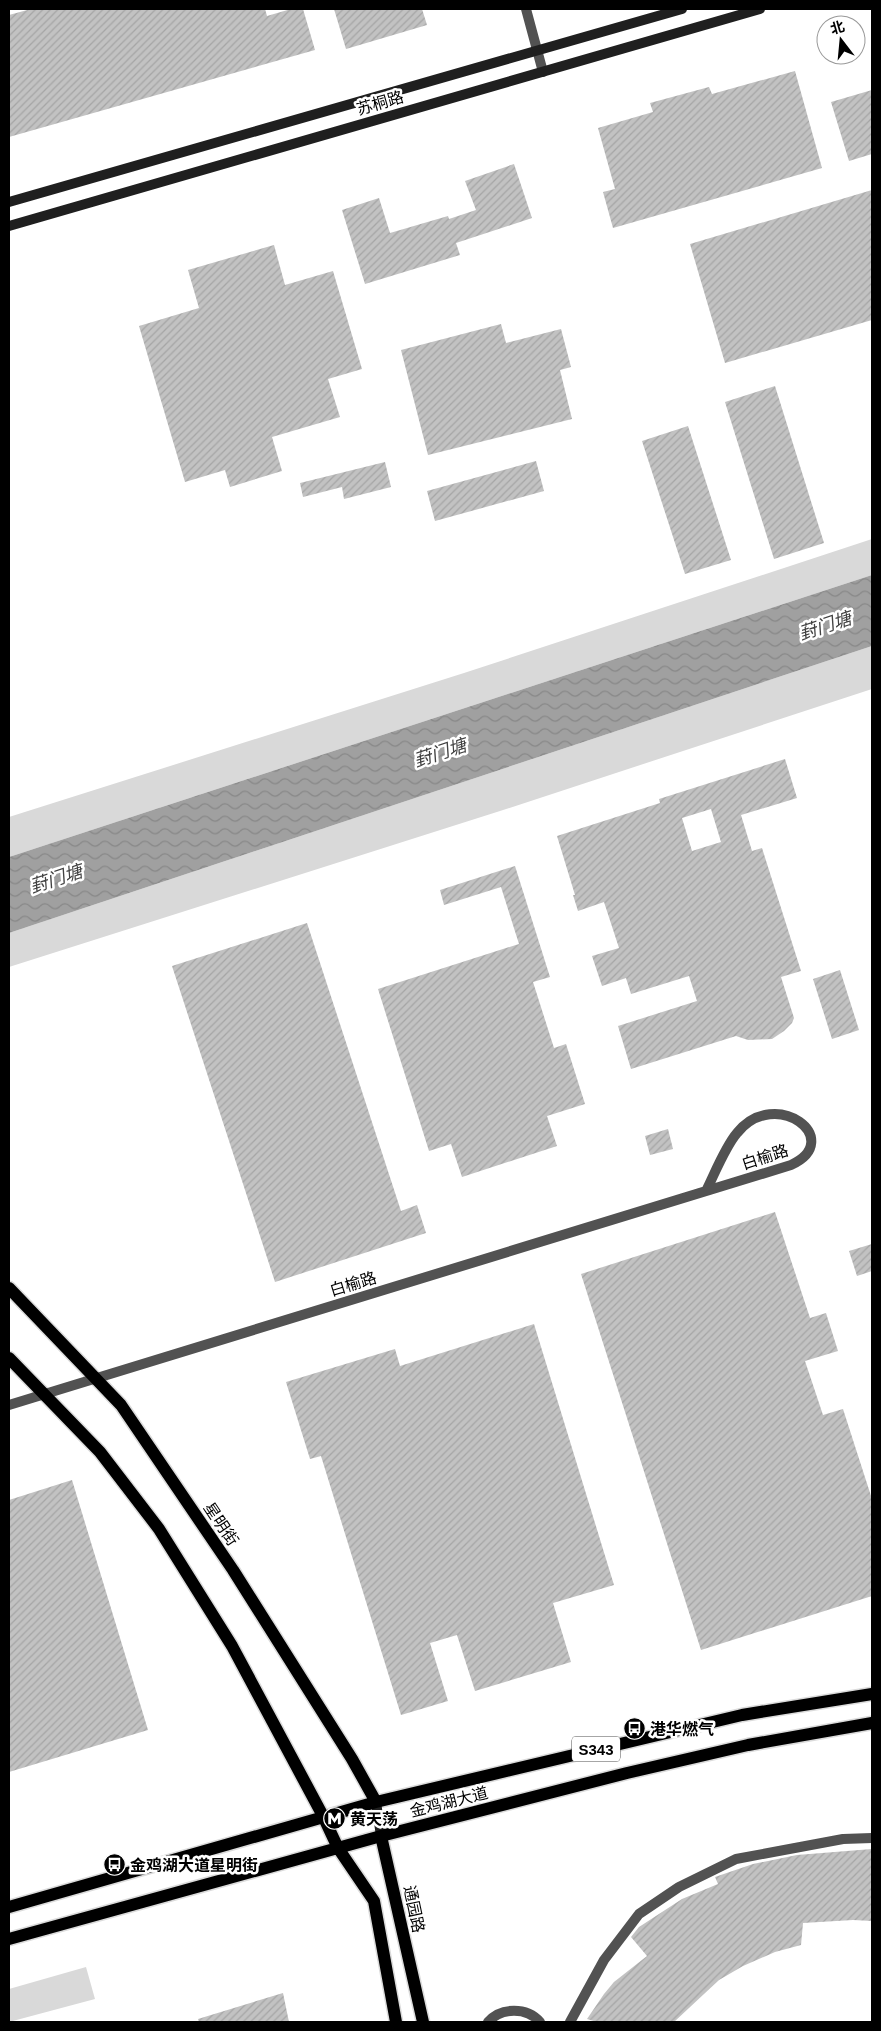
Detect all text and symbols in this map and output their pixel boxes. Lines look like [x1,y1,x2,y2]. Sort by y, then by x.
north arrow [816,15,866,65]
text: 北 [828,18,846,37]
street label: 苏桐路 [355,88,405,118]
water label: 葑门塘 [796,607,857,644]
water label: 葑门塘 [411,734,472,771]
water label: 葑门塘 [27,860,88,897]
street label: 白榆路 [740,1141,790,1173]
street label: 白榆路 [328,1269,378,1299]
street label: 星明街 [201,1499,241,1549]
bus stop icon: 港华燃气 [622,1717,646,1741]
place label: 港华燃气 [650,1720,714,1738]
road number: S343 [572,1736,620,1762]
street label: 金鸡湖大道 [408,1784,490,1820]
metro station icon: 黄天荡 [322,1807,346,1831]
place label: 黄天荡 [350,1811,398,1828]
bus stop icon: 金鸡湖大道星明街 [102,1853,126,1877]
place label: 金鸡湖大道星明街 [130,1857,258,1874]
street label: 通园路 [401,1884,427,1934]

